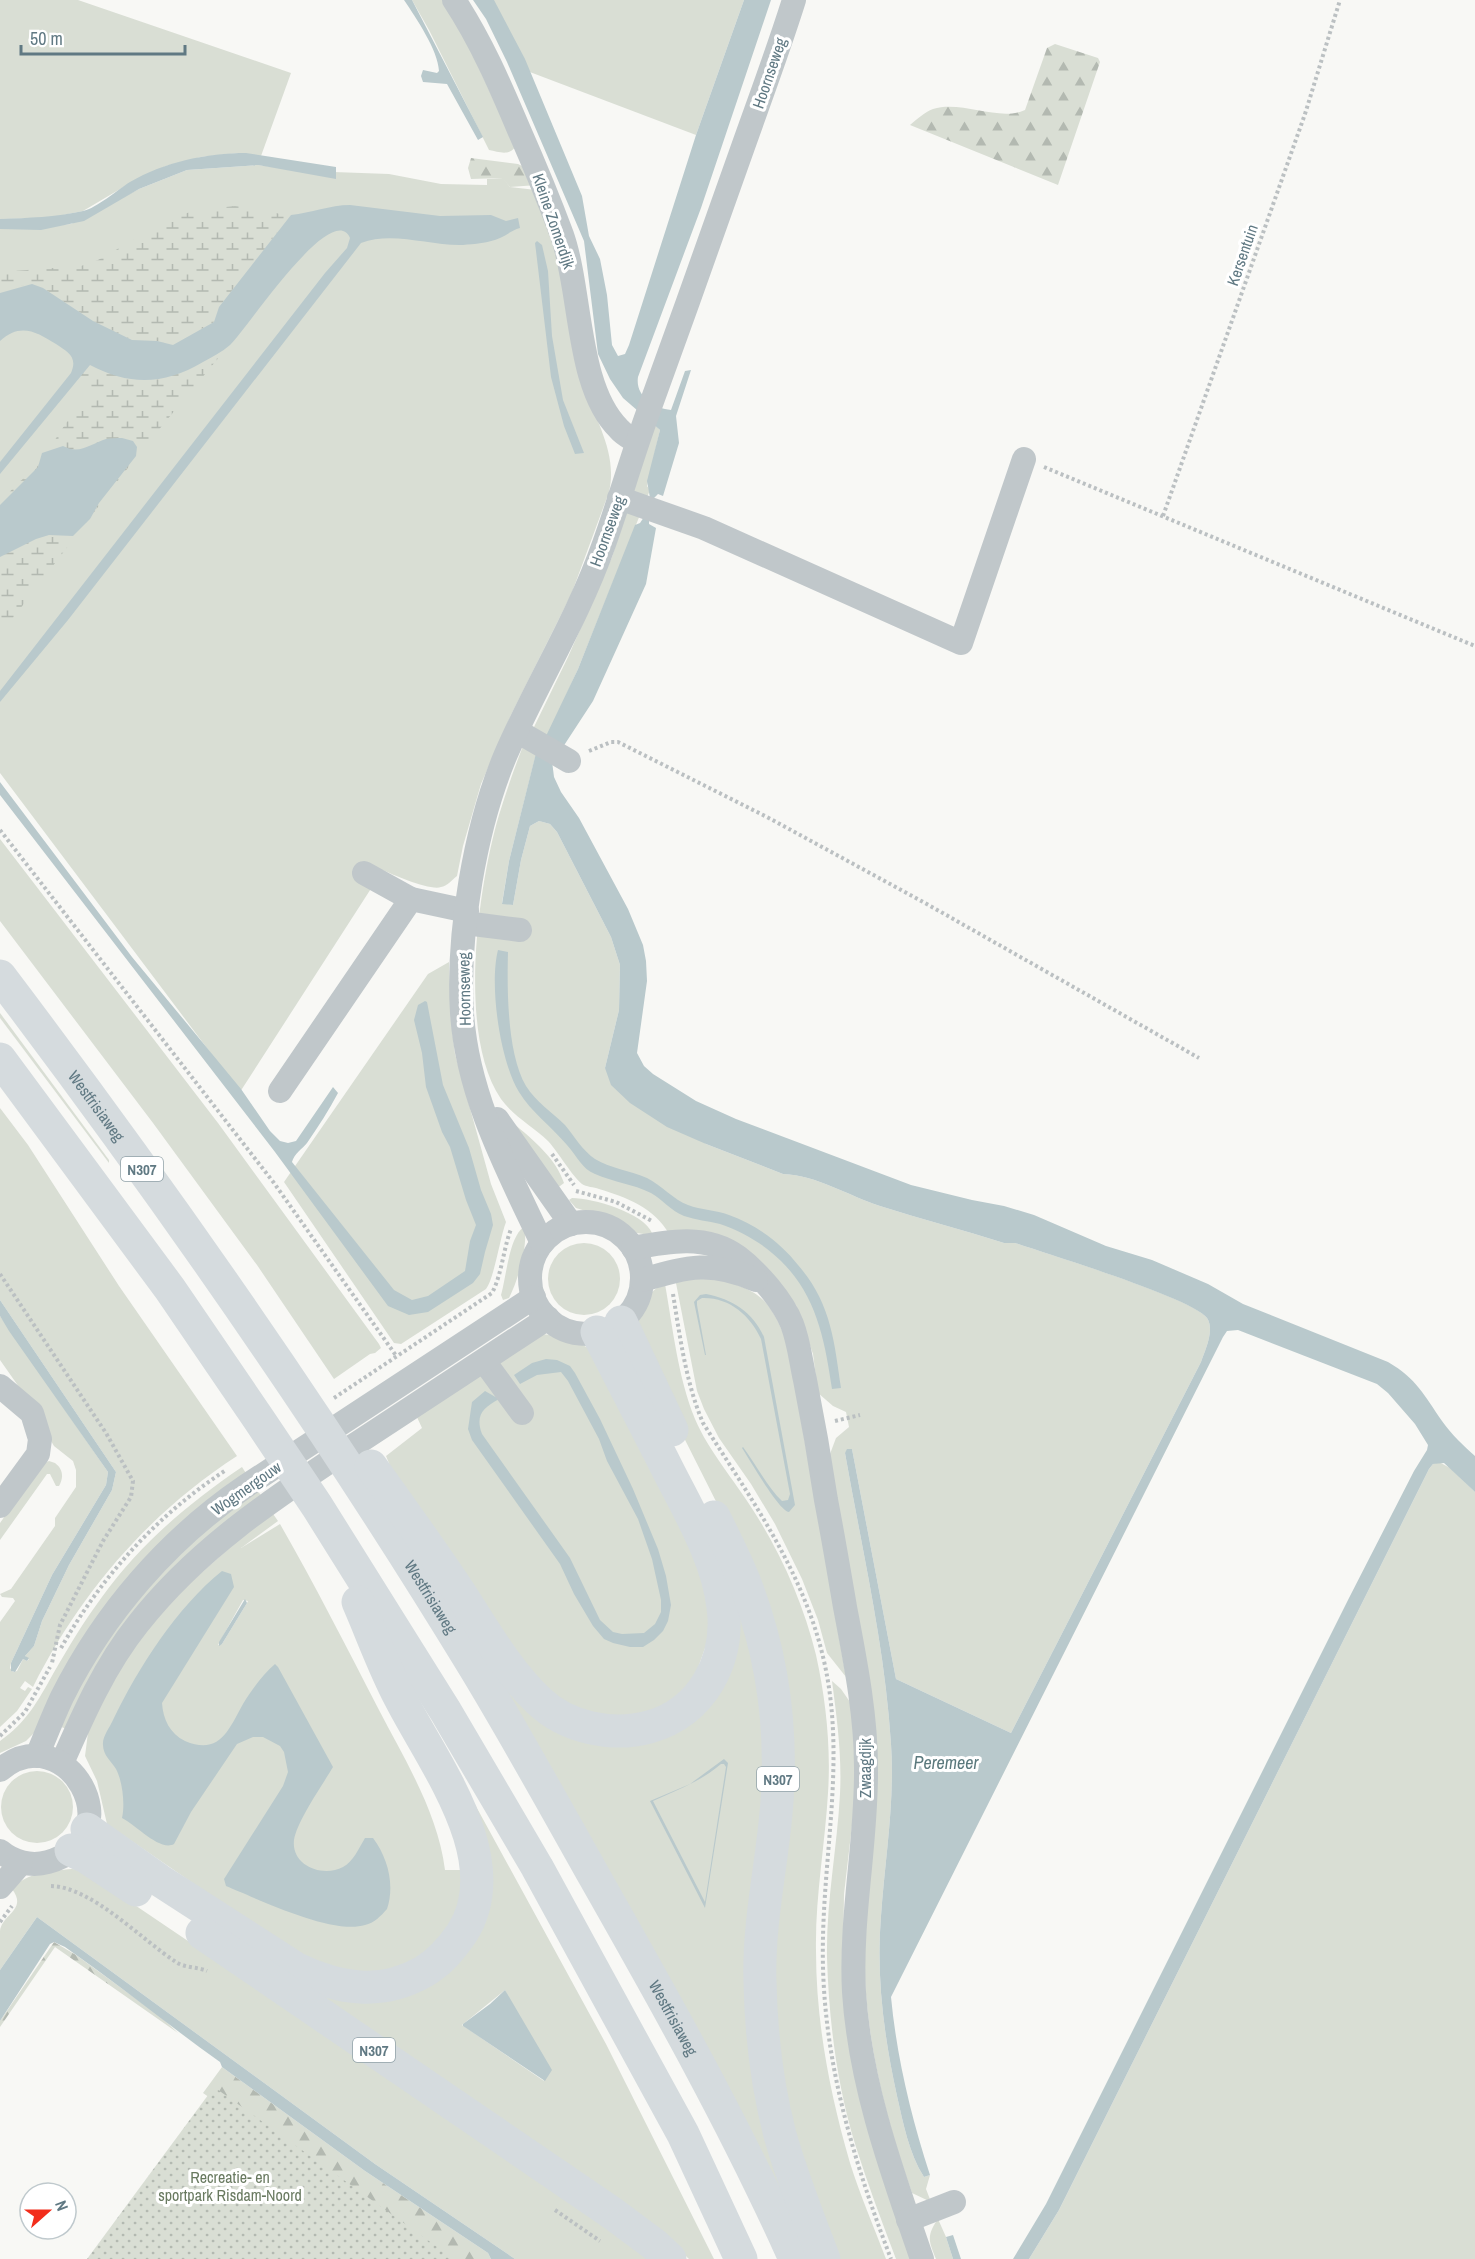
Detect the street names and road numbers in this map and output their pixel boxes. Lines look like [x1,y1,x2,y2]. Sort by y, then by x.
street label: Hoornseweg [747,34,792,111]
street label: Kleine Zomerdijk [527,171,581,272]
street label: Kersentuin [1221,221,1263,289]
street label: Hoornseweg [584,492,630,569]
street label: Hoornseweg [452,951,476,1026]
street label: Westfrisiaweg [63,1066,131,1146]
road number: N307 [121,1157,163,1181]
street label: Wogmergouw [207,1456,286,1520]
street label: Westfrisiaweg [400,1556,463,1638]
street label: Zwaagdijk [854,1738,876,1798]
road number: N307 [757,1767,799,1791]
street label: Westfrisiaweg [644,1976,703,2060]
road number: N307 [353,2038,395,2062]

